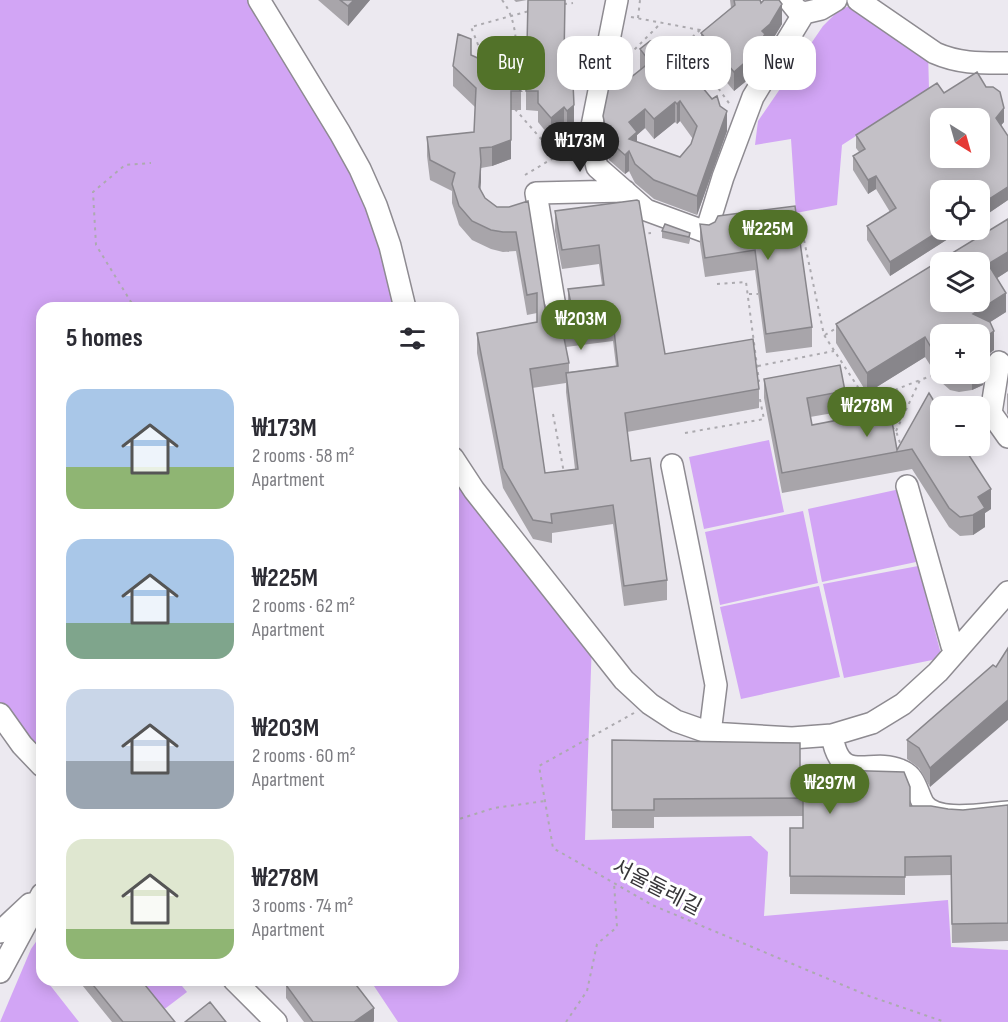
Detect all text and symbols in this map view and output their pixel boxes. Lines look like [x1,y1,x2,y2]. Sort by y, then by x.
chip: Buy [477,36,545,90]
chip: Rent [557,36,633,90]
chip: Filters [645,36,731,90]
chip: New [743,36,816,90]
north arrow [930,108,990,168]
map controls [930,108,990,456]
pin: ₩173M [538,122,622,173]
text: ₩173M [555,129,605,153]
button: locate [930,180,990,240]
pin: ₩225M [726,210,810,261]
text: ₩225M [743,217,793,241]
button: layers [930,252,990,312]
pin: ₩203M [539,300,623,351]
text: ₩203M [555,307,607,331]
icon: filters [396,322,429,355]
text: 5 homes [66,323,143,354]
button: + [930,324,990,384]
pin: ₩278M [825,387,909,438]
text: ₩278M [841,394,893,418]
button: − [930,396,990,456]
icon: home [114,413,186,485]
text: ₩173M [252,413,317,444]
text: 2 rooms · 58 m² [252,444,355,468]
text: Apartment [252,468,325,492]
icon: home [114,563,186,635]
text: ₩225M [252,563,318,594]
text: 2 rooms · 62 m² [252,594,355,618]
text: Apartment [252,618,325,642]
icon: home [114,713,186,785]
text: ₩203M [252,713,319,744]
text: 2 rooms · 60 m² [252,744,356,768]
pin: ₩297M [788,764,872,815]
text: Apartment [252,768,325,792]
text: ₩297M [804,771,856,795]
street label: 서울둘레길 [608,854,705,921]
icon: home [114,863,186,935]
text: ₩278M [252,863,319,894]
text: 3 rooms · 74 m² [252,894,354,918]
text: Apartment [252,918,325,942]

